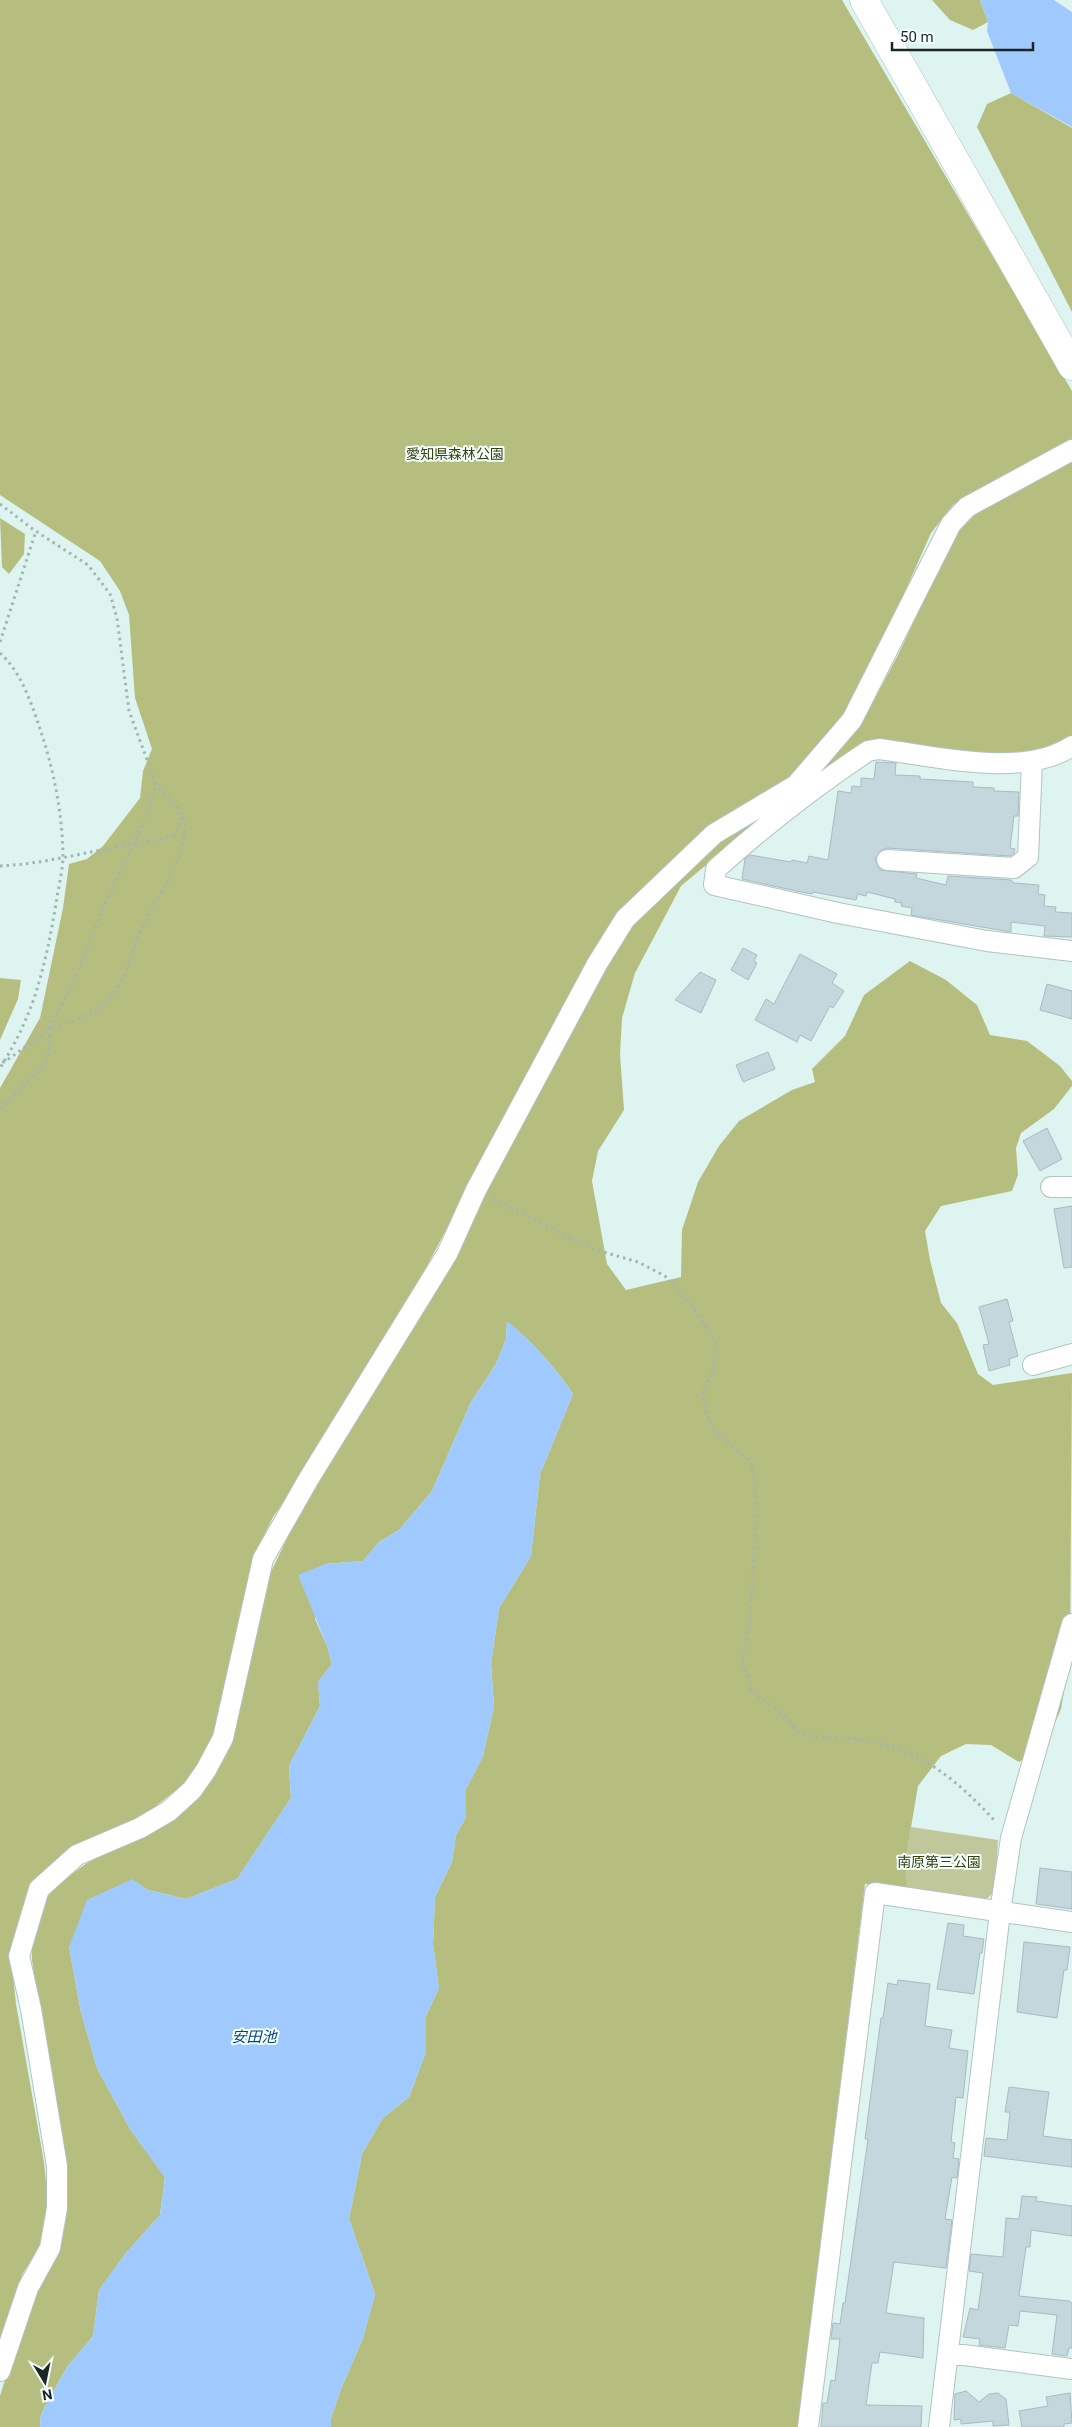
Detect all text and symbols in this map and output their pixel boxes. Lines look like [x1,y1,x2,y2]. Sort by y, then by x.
scale bar [892,20,1033,52]
text: 50 m [900,28,934,46]
park label: 愛知県森林公園 [406,446,504,462]
park label: 南原第三公園 [897,1854,981,1870]
water label: 安田池 [231,2028,278,2046]
north arrow [20,2357,70,2407]
text: N [41,2386,54,2404]

